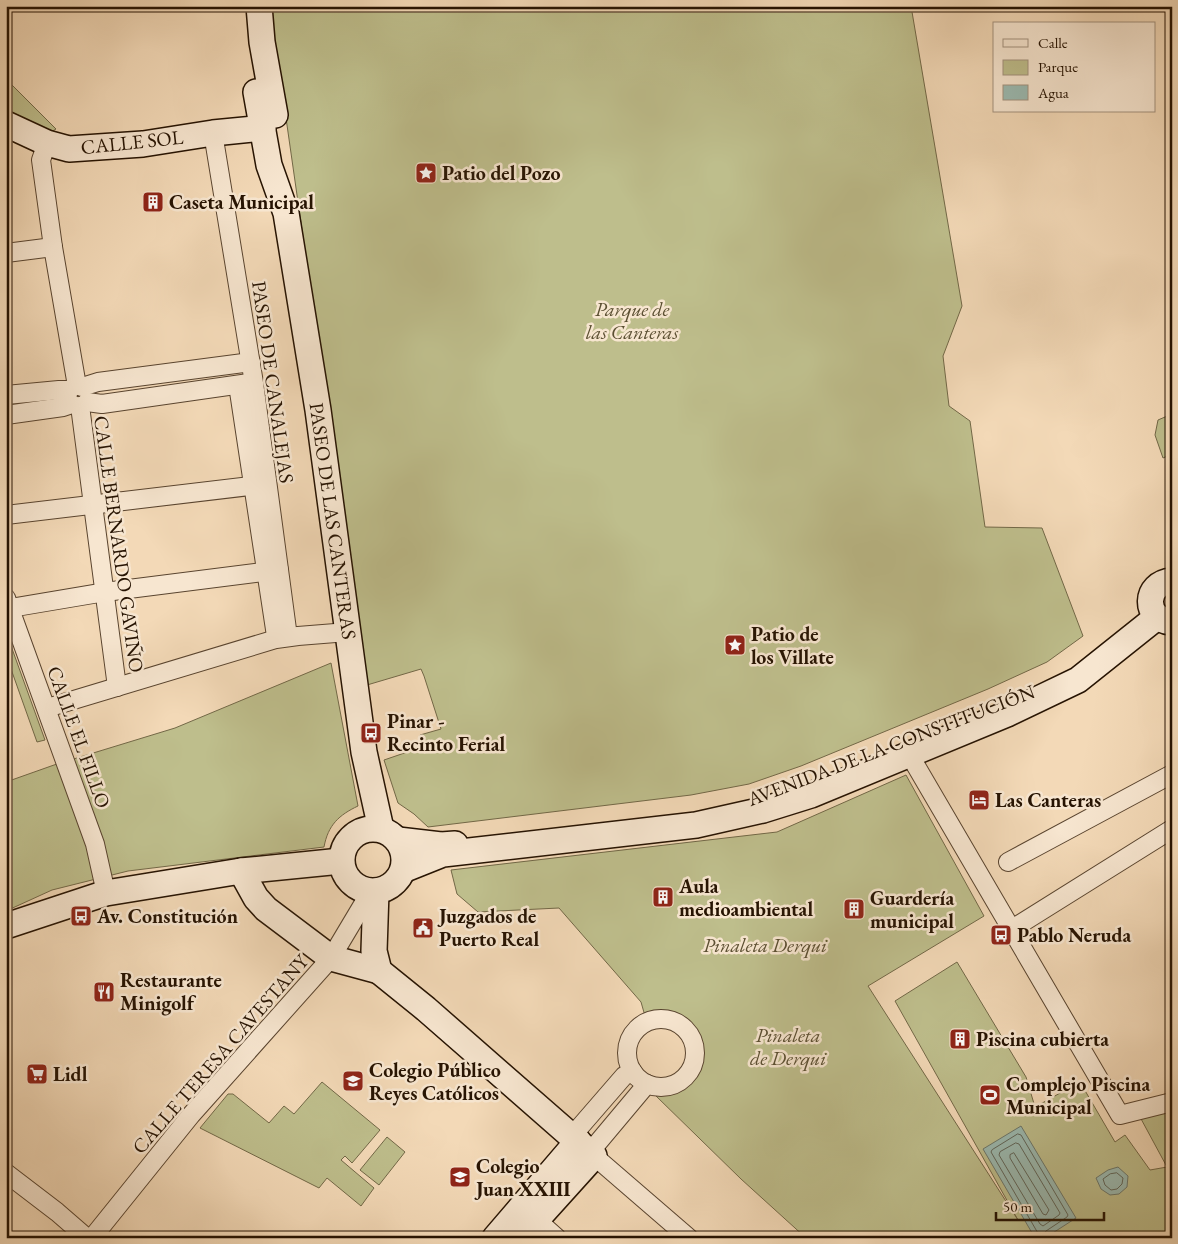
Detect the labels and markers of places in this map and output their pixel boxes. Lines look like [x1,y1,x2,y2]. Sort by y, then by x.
place label: Patio del Pozo [442,160,560,186]
place icon: Patio del Pozo [414,161,438,185]
place label: Caseta Municipal [169,189,314,215]
building icon: Caseta Municipal [141,190,165,214]
place label: Patio de los Villate [751,621,834,670]
place icon: Patio de los Villate [723,633,747,657]
place label: Pinar - Recinto Ferial [387,708,506,757]
bus stop icon: Pinar - Recinto Ferial [359,721,383,745]
place label: Las Canteras [995,787,1101,813]
hotel icon: Las Canteras [967,788,991,812]
place label: Aula medioambiental [678,873,813,922]
building icon: Aula medioambiental [651,885,675,909]
place label: Guardería municipal [870,885,954,934]
building icon: Guardería municipal [842,897,866,921]
place label: Av. Constitución [96,903,238,929]
place label: Juzgados de Puerto Real [437,903,539,952]
bus stop icon: Av. Constitución [69,904,93,928]
public building icon: Juzgados de Puerto Real [411,916,435,940]
place label: Pablo Neruda [1017,922,1131,948]
bus stop icon: Pablo Neruda [989,923,1013,947]
place label: Restaurante Minigolf [120,967,222,1016]
restaurant icon: Restaurante Minigolf [92,980,116,1004]
place label: Piscina cubierta [976,1026,1109,1052]
building icon: Piscina cubierta [948,1027,972,1051]
place label: Colegio Público Reyes Católicos [369,1057,501,1106]
place label: Lidl [53,1061,88,1087]
supermarket icon: Lidl [25,1062,49,1086]
school or university icon: Colegio Público Reyes Católicos [341,1069,365,1093]
place label: Complejo Piscina Municipal [1006,1071,1151,1120]
sports icon: Complejo Piscina Municipal [978,1083,1002,1107]
place label: Colegio Juan XXIII [474,1153,571,1202]
school or university icon: Colegio Juan XXIII [448,1165,472,1189]

